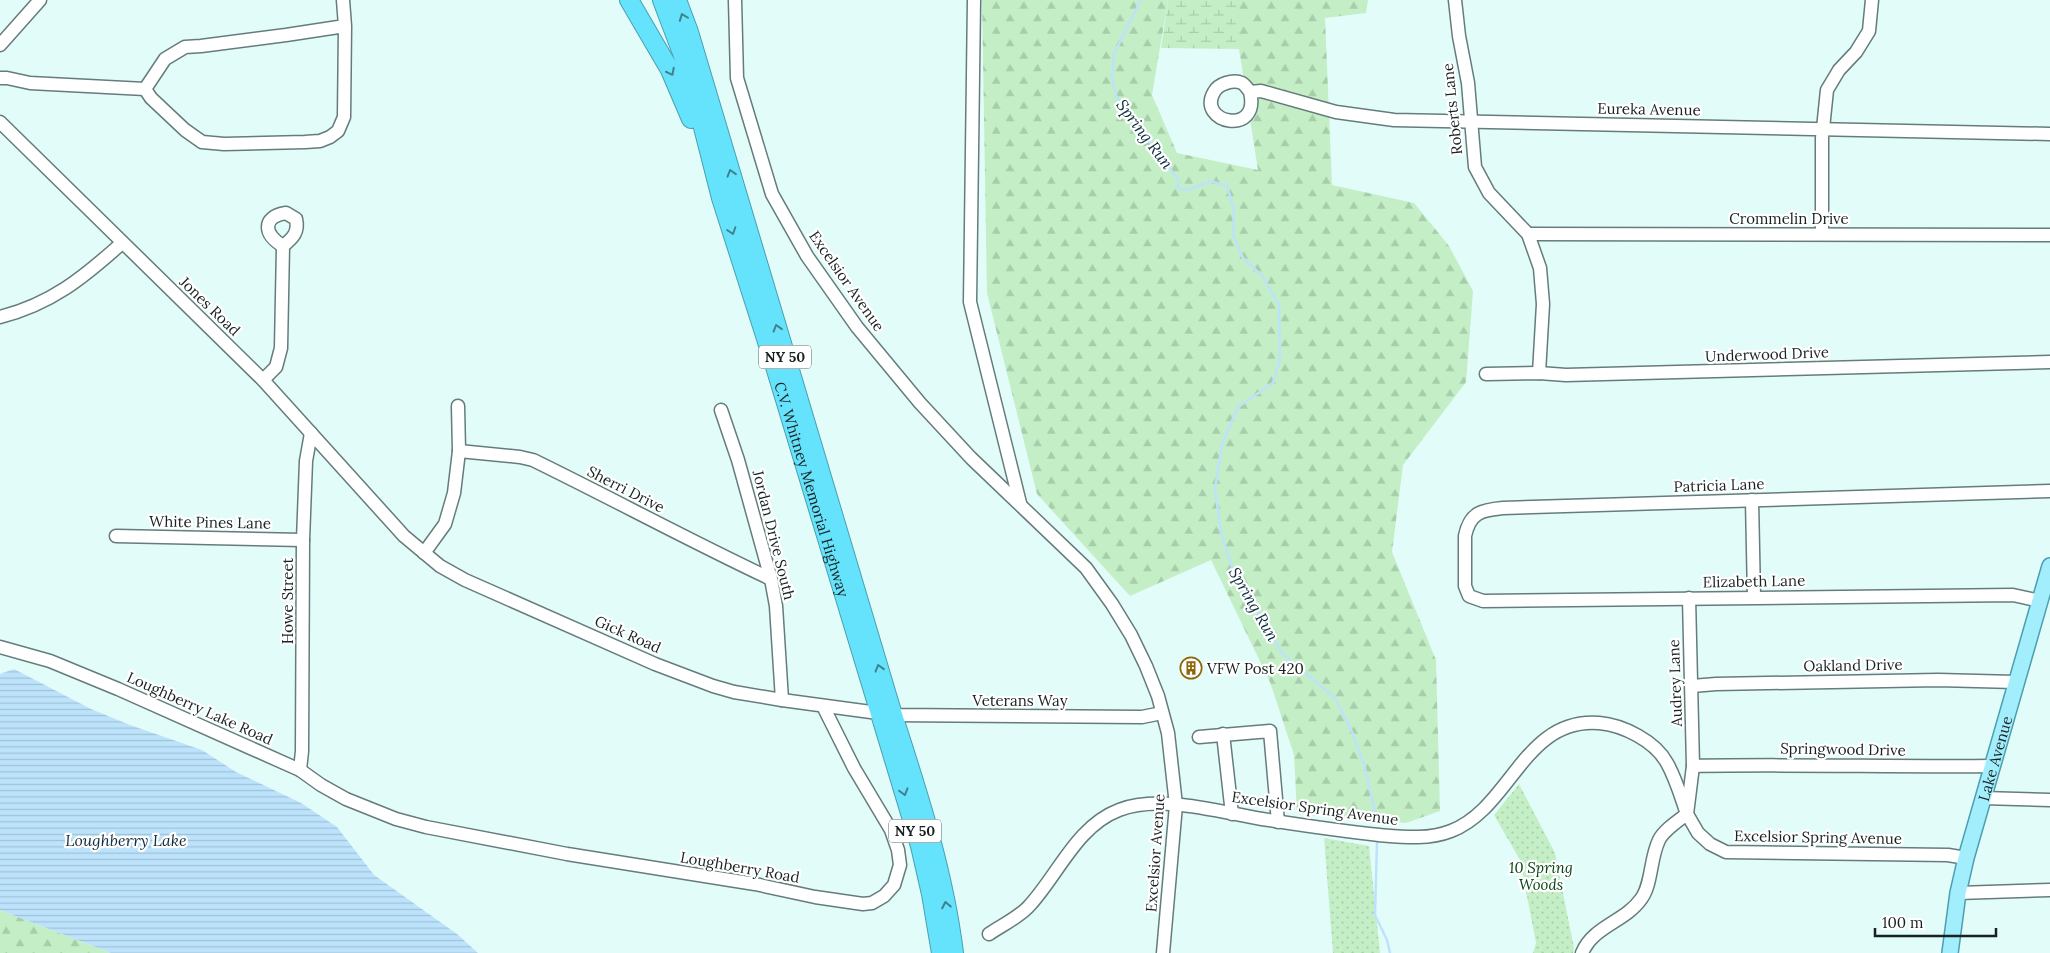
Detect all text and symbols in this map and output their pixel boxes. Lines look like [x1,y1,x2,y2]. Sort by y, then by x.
one-way arrow [679,13,690,22]
street label: Roberts Lane [1438,62,1466,156]
one-way arrow [665,67,675,76]
water label: Spring Run [1112,95,1178,173]
street label: Eureka Avenue [1597,99,1701,119]
one-way arrow [726,169,736,177]
street label: Crommelin Drive [1729,209,1849,228]
one-way arrow [726,226,736,234]
street label: Excelsior Avenue [805,227,889,335]
street label: Jones Road [175,272,244,340]
one-way arrow [772,325,782,333]
street label: Underwood Drive [1705,342,1829,366]
road number: NY 50 [759,346,811,368]
street label: C.V. Whitney Memorial Highway [771,379,854,599]
street label: Sherri Drive [584,461,668,517]
street label: Jordan Drive South [748,467,799,602]
street label: Patricia Lane [1673,474,1765,496]
street label: White Pines Lane [149,511,271,533]
street label: Howe Street [278,558,297,644]
water label: Spring Run [1225,563,1283,645]
street label: Elizabeth Lane [1703,571,1805,591]
street label: Gick Road [592,611,664,657]
street label: Audrey Lane [1664,639,1686,728]
street label: Oakland Drive [1803,655,1903,675]
building icon: VFW Post 420 [1179,656,1203,680]
place label: VFW Post 420 [1206,659,1304,678]
one-way arrow [874,665,884,673]
street label: Loughberry Lake Road [124,667,276,749]
street label: Veterans Way [971,691,1068,710]
street label: Lake Avenue [1973,714,2016,803]
street label: Springwood Drive [1780,738,1906,760]
one-way arrow [898,787,908,795]
street label: Excelsior Spring Avenue [1230,787,1400,829]
street label: Excelsior Avenue [1141,793,1169,913]
road number: NY 50 [889,819,941,842]
street label: Excelsior Spring Avenue [1734,826,1902,848]
water label: Loughberry Lake [65,830,187,850]
street label: Loughberry Road [679,847,801,887]
park label: 10 Spring Woods [1509,858,1573,894]
one-way arrow [942,900,952,909]
scale bar [1875,906,1996,938]
text: 100 m [1882,913,1923,932]

